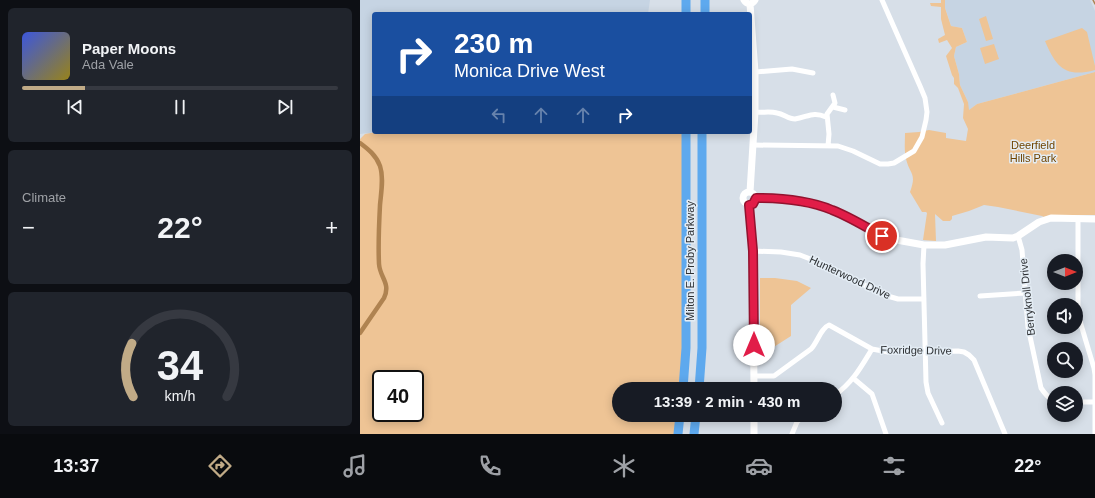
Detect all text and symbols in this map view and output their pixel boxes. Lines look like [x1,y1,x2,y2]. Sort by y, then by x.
icon: right [388,28,440,80]
text: 230 m [454,28,533,59]
text: Paper Moons [82,40,176,57]
text: Ada Vale [82,57,134,72]
text: Monica Drive West [454,61,605,81]
icon: previous [64,96,86,118]
icon: pause [169,96,191,118]
icon: next [274,96,296,118]
icon: left [488,104,510,126]
icon: ahead [530,104,552,126]
icon: ahead [572,104,594,126]
icon: right [614,104,636,126]
park label: Deerfield Hills Park [1010,139,1057,164]
text: Climate [22,190,66,205]
street label: Milton E. Proby Parkway [684,201,696,321]
text: 22° [157,211,203,244]
text: − [22,215,35,240]
text: + [325,215,338,240]
pin [865,219,899,253]
icon: arrive [871,225,893,247]
street label: Hunterwood Drive [808,253,892,301]
north arrow [1047,254,1083,290]
map controls [1047,254,1083,422]
street label: Berryknoll Drive [1017,258,1037,336]
button: sound [1047,298,1083,334]
position arrow [733,324,775,366]
text: 34 [157,342,203,389]
button: search [1047,342,1083,378]
street label: Foxridge Drive [880,343,952,357]
speed limit sign: 40 [372,370,424,422]
button: layers [1047,386,1083,422]
text: km/h [165,388,196,404]
text: 13:39 · 2 min · 430 m [654,393,800,410]
icon: directions [206,452,234,480]
icon: music [341,452,369,480]
icon: phone [476,452,504,480]
icon: climate [610,452,638,480]
icon: car [745,452,773,480]
icon: filters [880,452,908,480]
text: 13:37 [53,456,99,476]
text: 22° [1014,456,1042,476]

